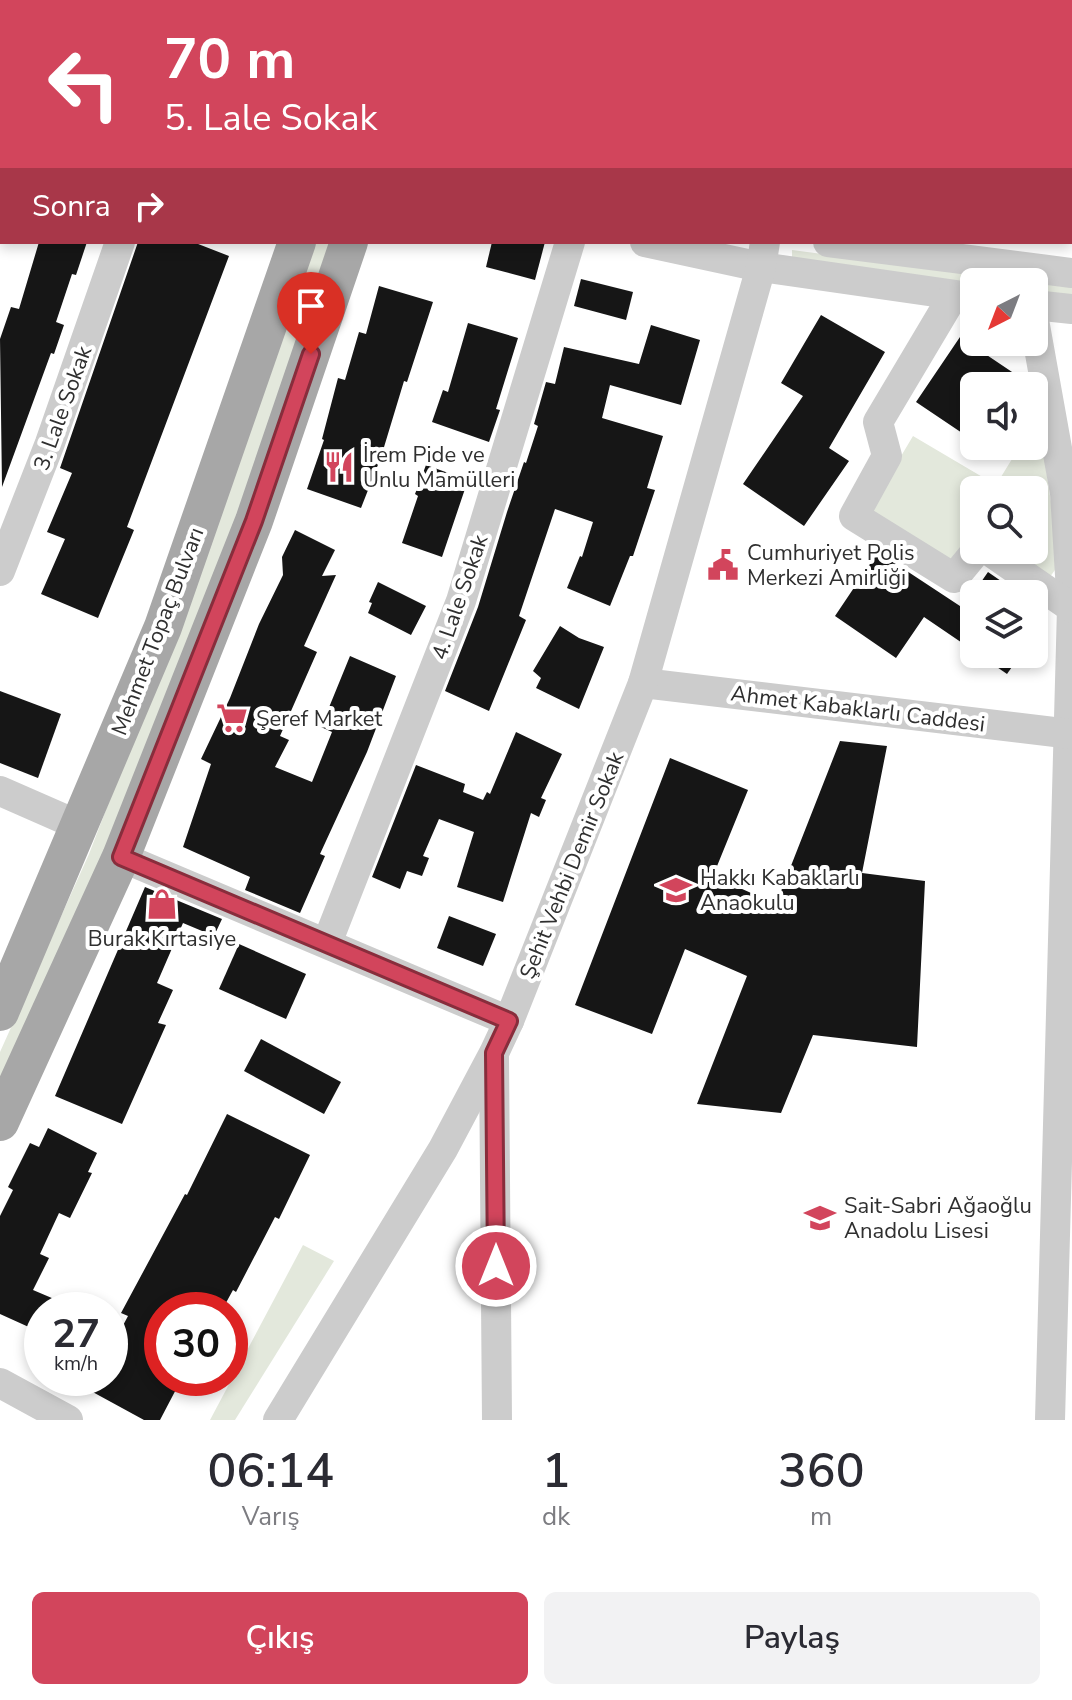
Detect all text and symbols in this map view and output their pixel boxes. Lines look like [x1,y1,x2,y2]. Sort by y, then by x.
text: 70 m [164,21,295,98]
icon: left [32,32,136,136]
text: 5. Lale Sokak [164,94,378,143]
icon: right [127,184,171,228]
text: Sonra [32,186,111,227]
north arrow [960,268,1048,356]
map controls [960,268,1048,668]
pin [277,272,345,354]
icon: arrive [289,284,333,328]
street label: 3. Lale Sokak [27,341,100,475]
button: sound [960,372,1048,460]
place label: İrem Pide ve Unlu Mamülleri [363,440,515,495]
restaurant icon: İrem Pide ve Unlu Mamülleri [322,450,356,484]
button: search [960,476,1048,564]
street label: Mehmet Topaç Bulvarı [104,523,211,740]
street label: 4. Lale Sokak [425,530,496,664]
place label: Cumhuriyet Polis Merkezi Amirliği [747,538,915,593]
public building icon: Cumhuriyet Polis Merkezi Amirliği [706,548,740,582]
button: layers [960,580,1048,668]
street label: Ahmet Kabaklarlı Caddesi [729,679,987,739]
supermarket icon: Şeref Market [215,701,249,735]
place label: Şeref Market [256,704,382,734]
street label: Şehit Vehbi Demir Sokak [513,746,632,983]
place label: Hakkı Kabaklarlı Anaokulu [700,863,860,918]
school or university icon: Hakkı Kabaklarlı Anaokulu [659,873,693,907]
shop icon: Burak Kırtasiye [145,887,179,921]
place label: Burak Kırtasiye [88,924,236,954]
place label: Sait-Sabri Ağaoğlu Anadolu Lisesi [844,1191,1032,1246]
school or university icon: Sait-Sabri Ağaoğlu Anadolu Lisesi [803,1201,837,1235]
position arrow [454,1224,538,1308]
speed limit sign: 30 [144,1292,248,1396]
text: 27 [52,1307,100,1361]
text: km/h [54,1350,98,1377]
text: 06:14 [208,1438,334,1504]
text: 1 [542,1438,570,1504]
text: 360 [778,1438,864,1504]
text: Varış [242,1499,300,1534]
text: dk [542,1499,570,1534]
text: m [810,1499,832,1534]
button: Çıkış [32,1592,528,1684]
button: Paylaş [544,1592,1040,1684]

